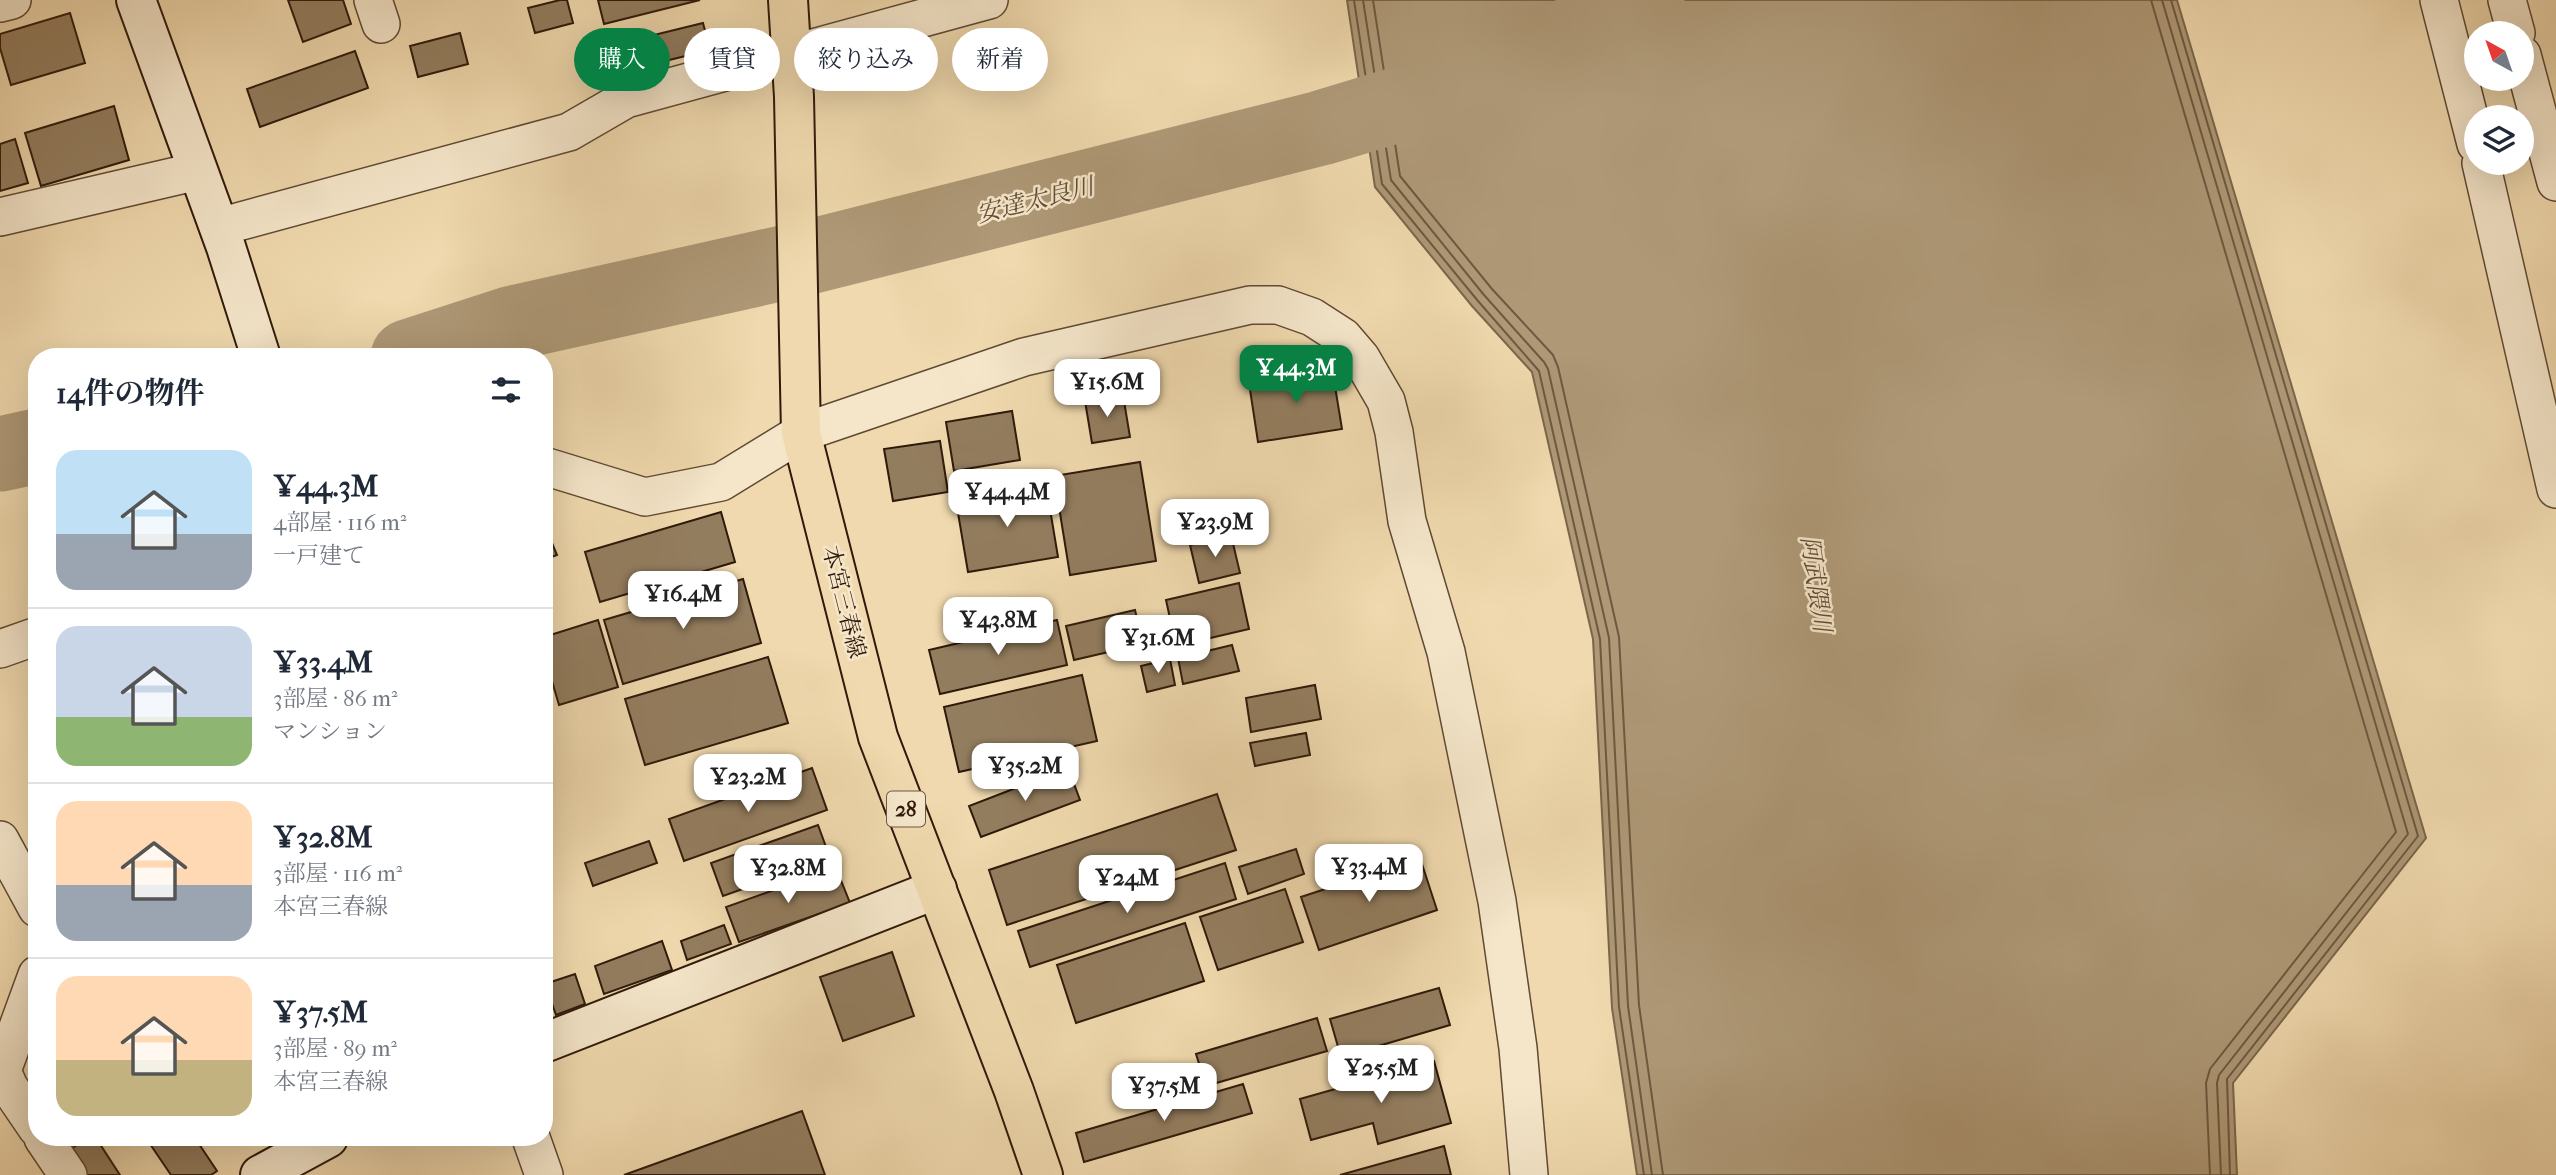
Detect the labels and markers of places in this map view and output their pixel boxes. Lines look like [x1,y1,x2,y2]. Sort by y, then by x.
pin: ¥44.3M [1239,346,1353,405]
pin: ¥15.6M [1050,360,1164,419]
pin: ¥44.4M [950,470,1064,529]
pin: ¥23.9M [1158,500,1272,559]
pin: ¥16.4M [626,572,740,631]
pin: ¥43.8M [941,598,1055,657]
pin: ¥31.6M [1101,616,1215,675]
pin: ¥35.2M [968,744,1082,803]
pin: ¥23.2M [691,754,805,814]
pin: ¥33.4M [1312,844,1426,904]
pin: ¥32.8M [731,846,845,905]
pin: ¥24M [1086,856,1168,915]
pin: ¥25.5M [1324,1046,1438,1105]
pin: ¥37.5M [1107,1064,1221,1123]

